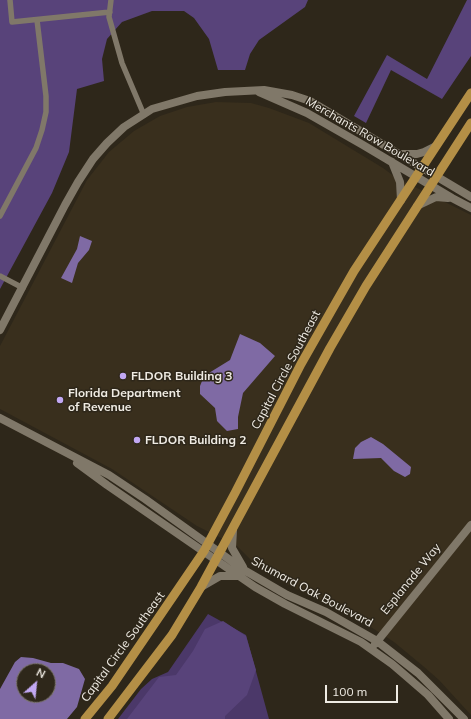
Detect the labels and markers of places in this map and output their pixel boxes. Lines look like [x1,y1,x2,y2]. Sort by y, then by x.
place label: FLDOR Building 3 [131,369,232,383]
marker: FLDOR Building 3 [118,371,128,381]
place label: Florida Department of Revenue [68,386,180,414]
marker: Florida Department of Revenue [55,395,65,405]
place label: FLDOR Building 2 [145,433,246,447]
marker: FLDOR Building 2 [132,435,142,445]

